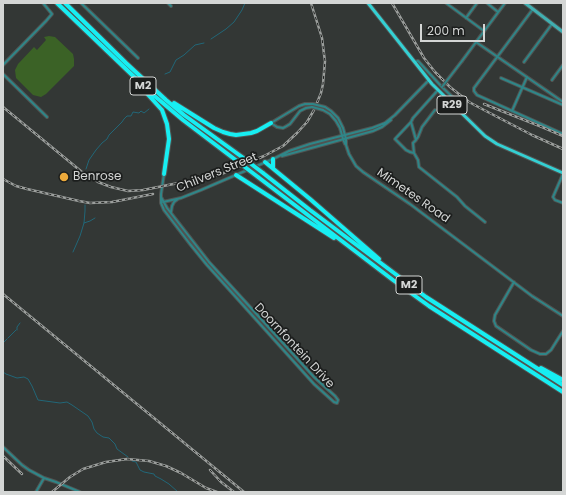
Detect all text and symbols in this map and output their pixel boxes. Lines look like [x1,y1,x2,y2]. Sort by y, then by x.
scale bar [422,16,487,42]
text: 200 m [427,22,465,39]
road number: M2 [130,77,156,95]
road number: R29 [437,96,467,114]
street label: Chilvers Street [174,150,260,196]
street label: Mimetes Road [374,166,452,226]
place label: Benrose [73,170,121,184]
marker: Benrose [58,171,70,183]
road number: M2 [396,276,422,294]
street label: Doornfontein Drive [251,300,337,392]

